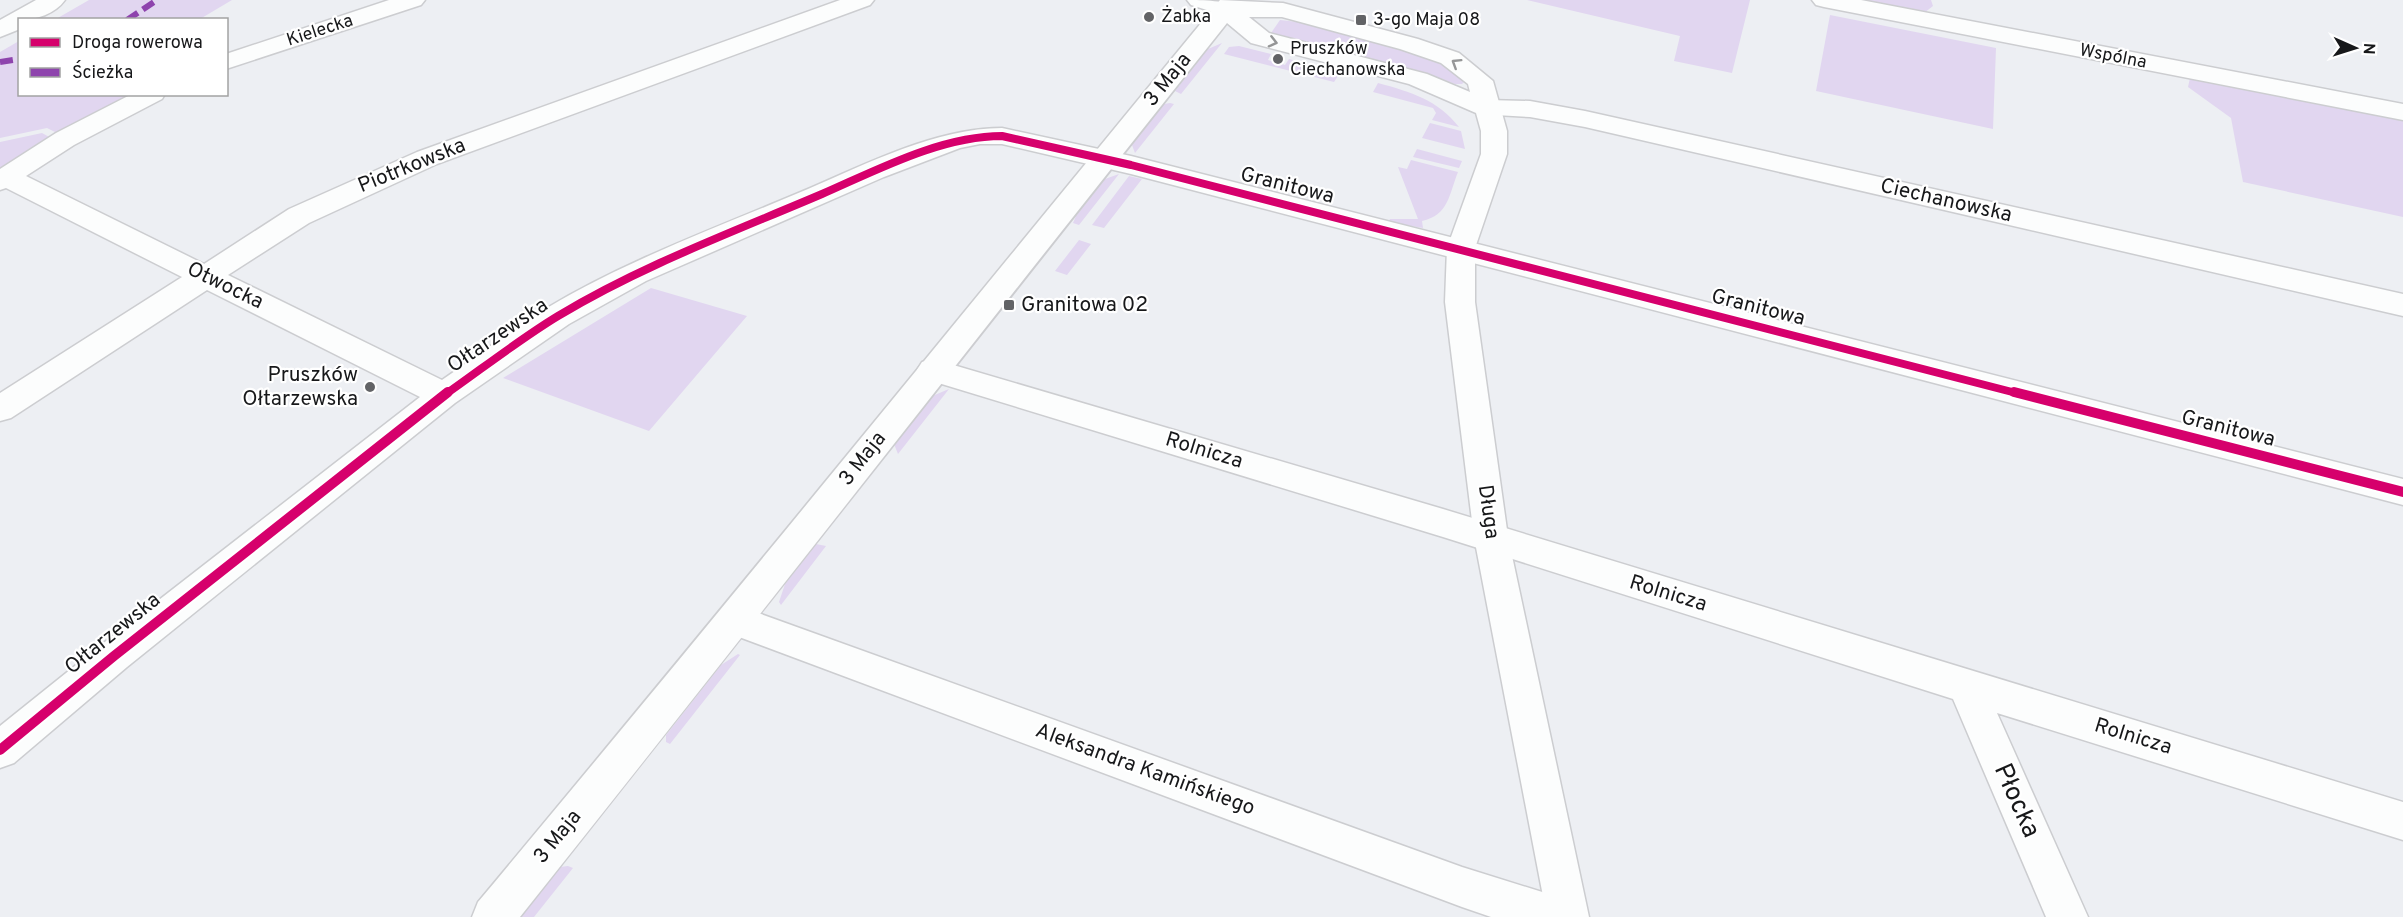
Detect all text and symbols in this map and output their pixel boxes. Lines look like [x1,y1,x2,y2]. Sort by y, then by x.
place label: Żabka [1161,4,1211,29]
street label: Kielecka [284,9,356,53]
place label: 3-go Maja 08 [1373,9,1480,32]
marker: Żabka [1142,10,1156,24]
marker: 3-go Maja 08 [1354,13,1368,27]
legend [18,18,228,96]
north arrow [2325,18,2385,78]
text: Droga rowerowa [72,32,203,55]
one-way arrow [1268,34,1278,47]
place label: Pruszków Ciechanowska [1290,38,1405,82]
street label: Wspólna [2077,39,2149,75]
text: N [2358,42,2378,55]
street label: 3 Maja [1138,47,1198,113]
marker: Pruszków Ciechanowska [1271,52,1285,66]
one-way arrow [1452,58,1462,70]
text: Ścieżka [72,60,133,85]
street label: Piotrkowska [354,132,470,200]
street label: Granitowa [1237,161,1337,211]
street label: Ciechanowska [1877,173,2015,229]
street label: Otwocka [182,256,268,316]
street label: Granitowa [1708,283,1808,333]
street label: Ołtarzewska [442,292,554,380]
place label: Granitowa 02 [1021,292,1148,319]
marker: Granitowa 02 [1002,298,1016,312]
place label: Pruszków Ołtarzewska [242,362,358,413]
marker: Pruszków Ołtarzewska [363,380,377,394]
street label: Granitowa [2178,404,2278,454]
street label: 3 Maja [833,426,893,492]
street label: Rolnicza [1162,426,1246,476]
street label: Długa [1471,483,1505,541]
street label: Rolnicza [1626,569,1710,619]
street label: Ołtarzewska [60,587,166,681]
street label: Rolnicza [2091,712,2175,762]
street label: Aleksandra Kamińskiego [1032,718,1258,822]
street label: Płocka [1985,759,2047,843]
street label: 3 Maja [528,804,588,870]

